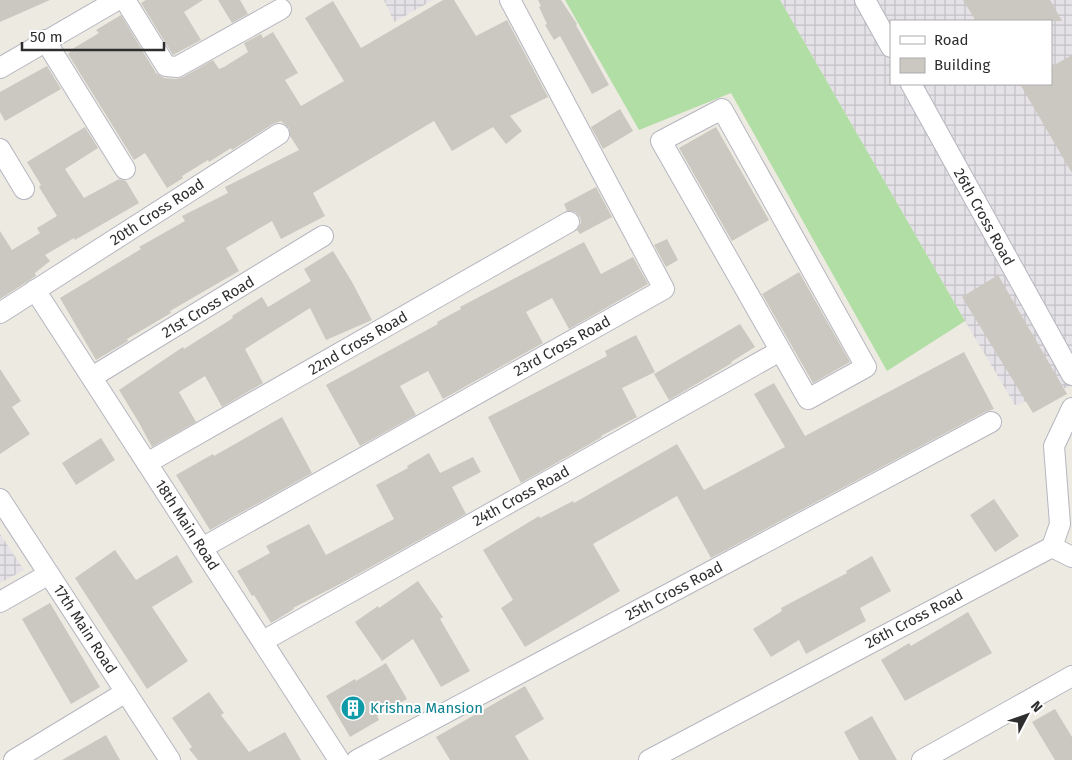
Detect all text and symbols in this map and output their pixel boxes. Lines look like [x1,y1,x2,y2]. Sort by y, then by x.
scale bar [22,20,165,52]
legend [890,20,1052,85]
text: 50 m [30,28,63,46]
text: Road [934,31,969,49]
text: Building [934,56,990,74]
street label: 26th Cross Road [950,165,1018,269]
street label: 20th Cross Road [107,175,207,249]
street label: 21st Cross Road [159,272,257,342]
street label: 22nd Cross Road [305,307,411,379]
street label: 23rd Cross Road [510,312,614,380]
street label: 24th Cross Road [469,462,573,530]
street label: 18th Main Road [151,476,223,574]
street label: 25th Cross Road [622,558,726,624]
street label: 17th Main Road [49,581,121,677]
street label: 26th Cross Road [862,586,966,652]
north arrow [1002,690,1052,740]
building icon: Krishna Mansion [340,695,366,721]
text: N [1027,698,1046,716]
place label: Krishna Mansion [370,699,483,717]

